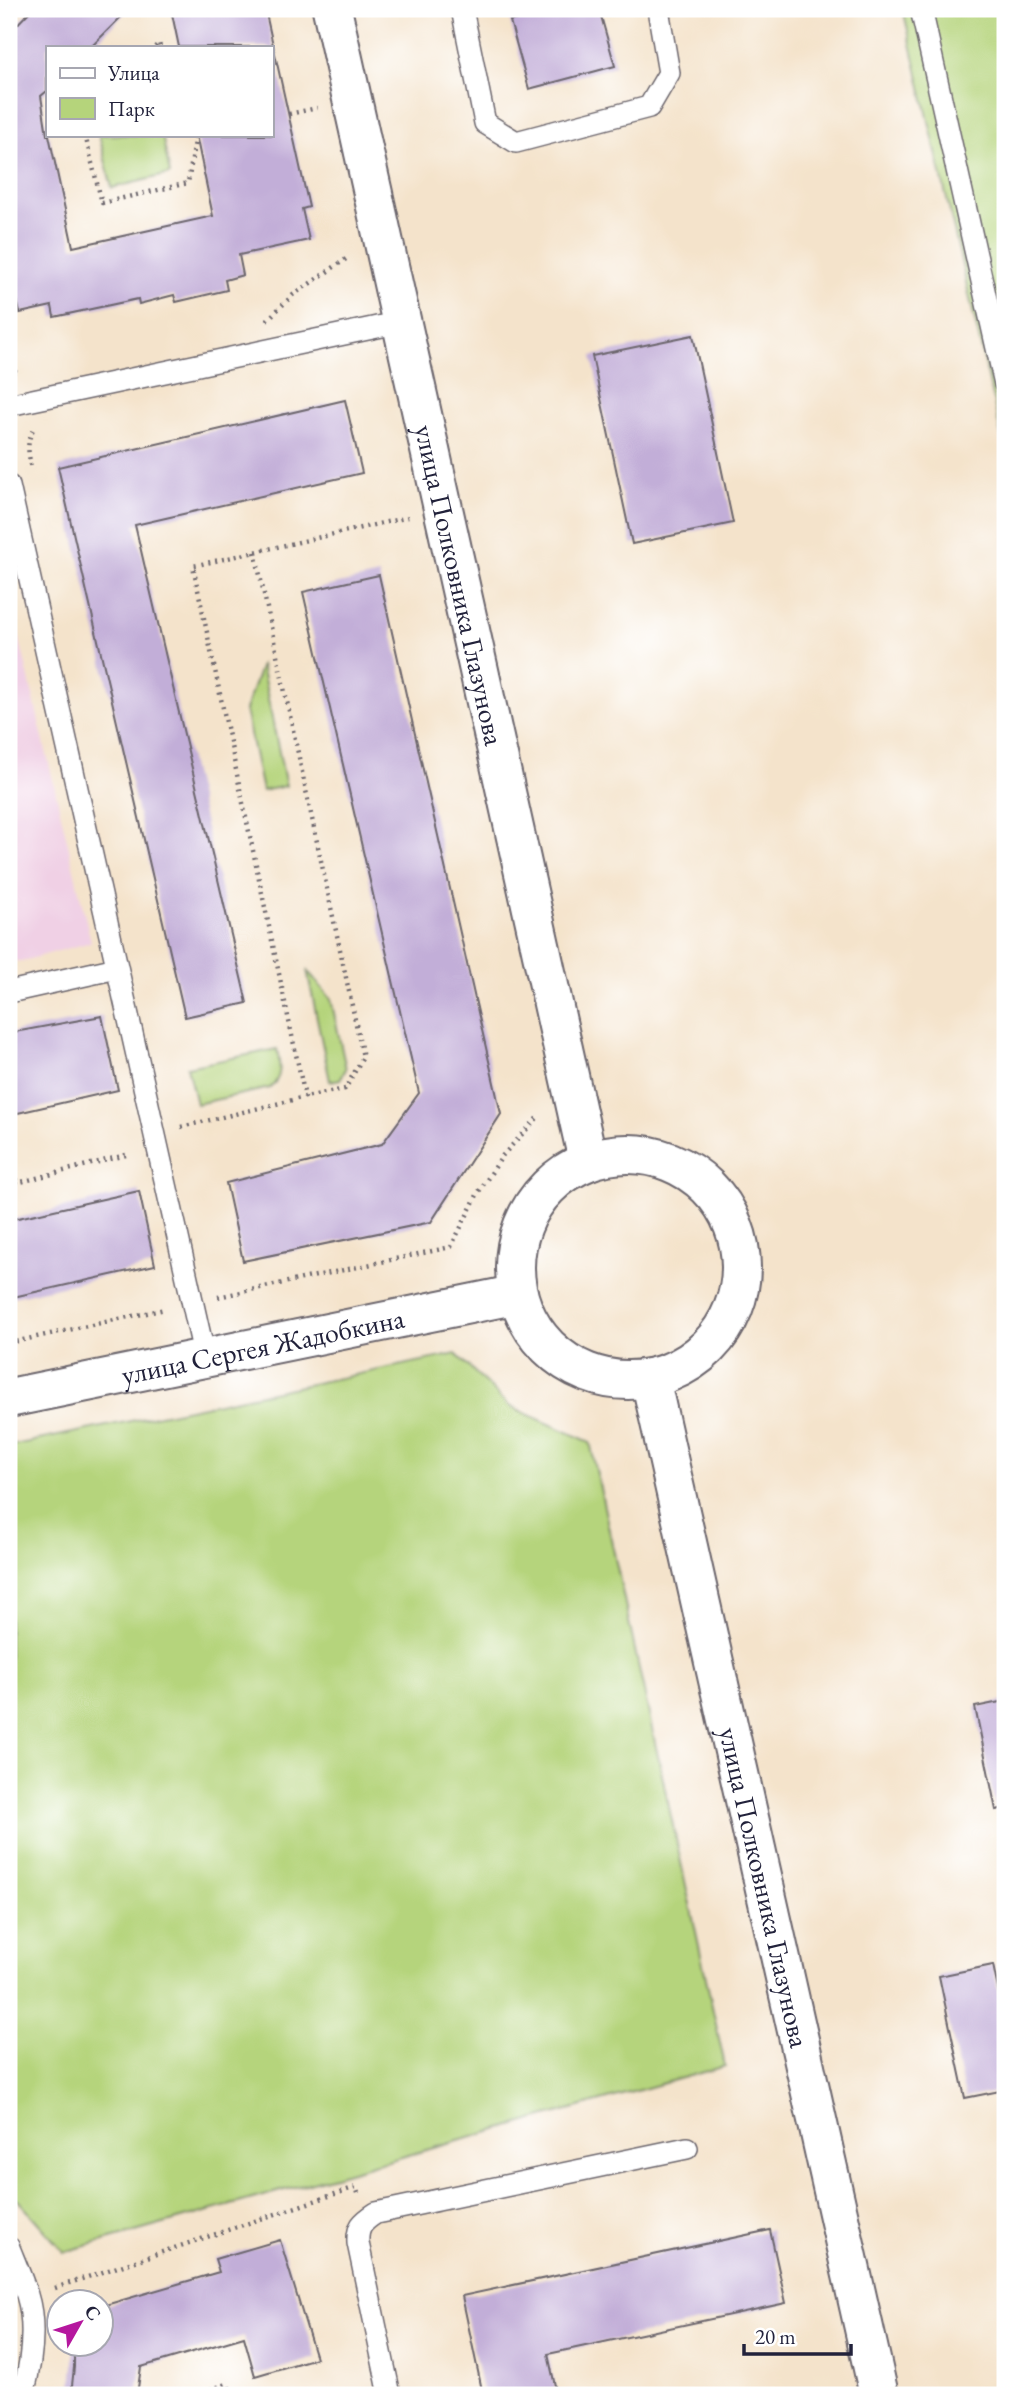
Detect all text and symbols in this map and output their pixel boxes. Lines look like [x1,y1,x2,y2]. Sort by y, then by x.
legend [46,46,273,136]
text: Улица [107,59,160,86]
text: Парк [108,95,155,122]
street label: улица Полковника Глазунова [407,421,513,750]
street label: улица Сергея Жадобкина [118,1300,408,1393]
street label: улица Полковника Глазунова [711,1723,818,2052]
north arrow [46,2288,116,2358]
text: С [79,2300,107,2326]
scale bar [744,2313,851,2357]
text: 20 m [755,2323,796,2350]

